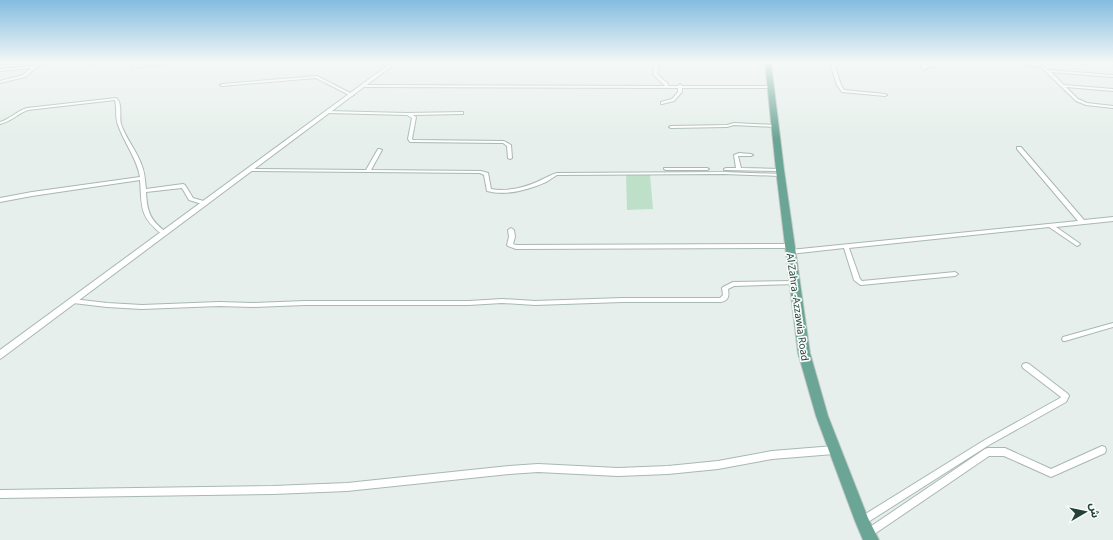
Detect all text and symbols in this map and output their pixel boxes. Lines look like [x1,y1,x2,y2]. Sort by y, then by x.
street label: Al Zahra -Azzawia Road [784,252,812,362]
north arrow [1065,492,1105,532]
text: ش [1087,502,1104,519]

